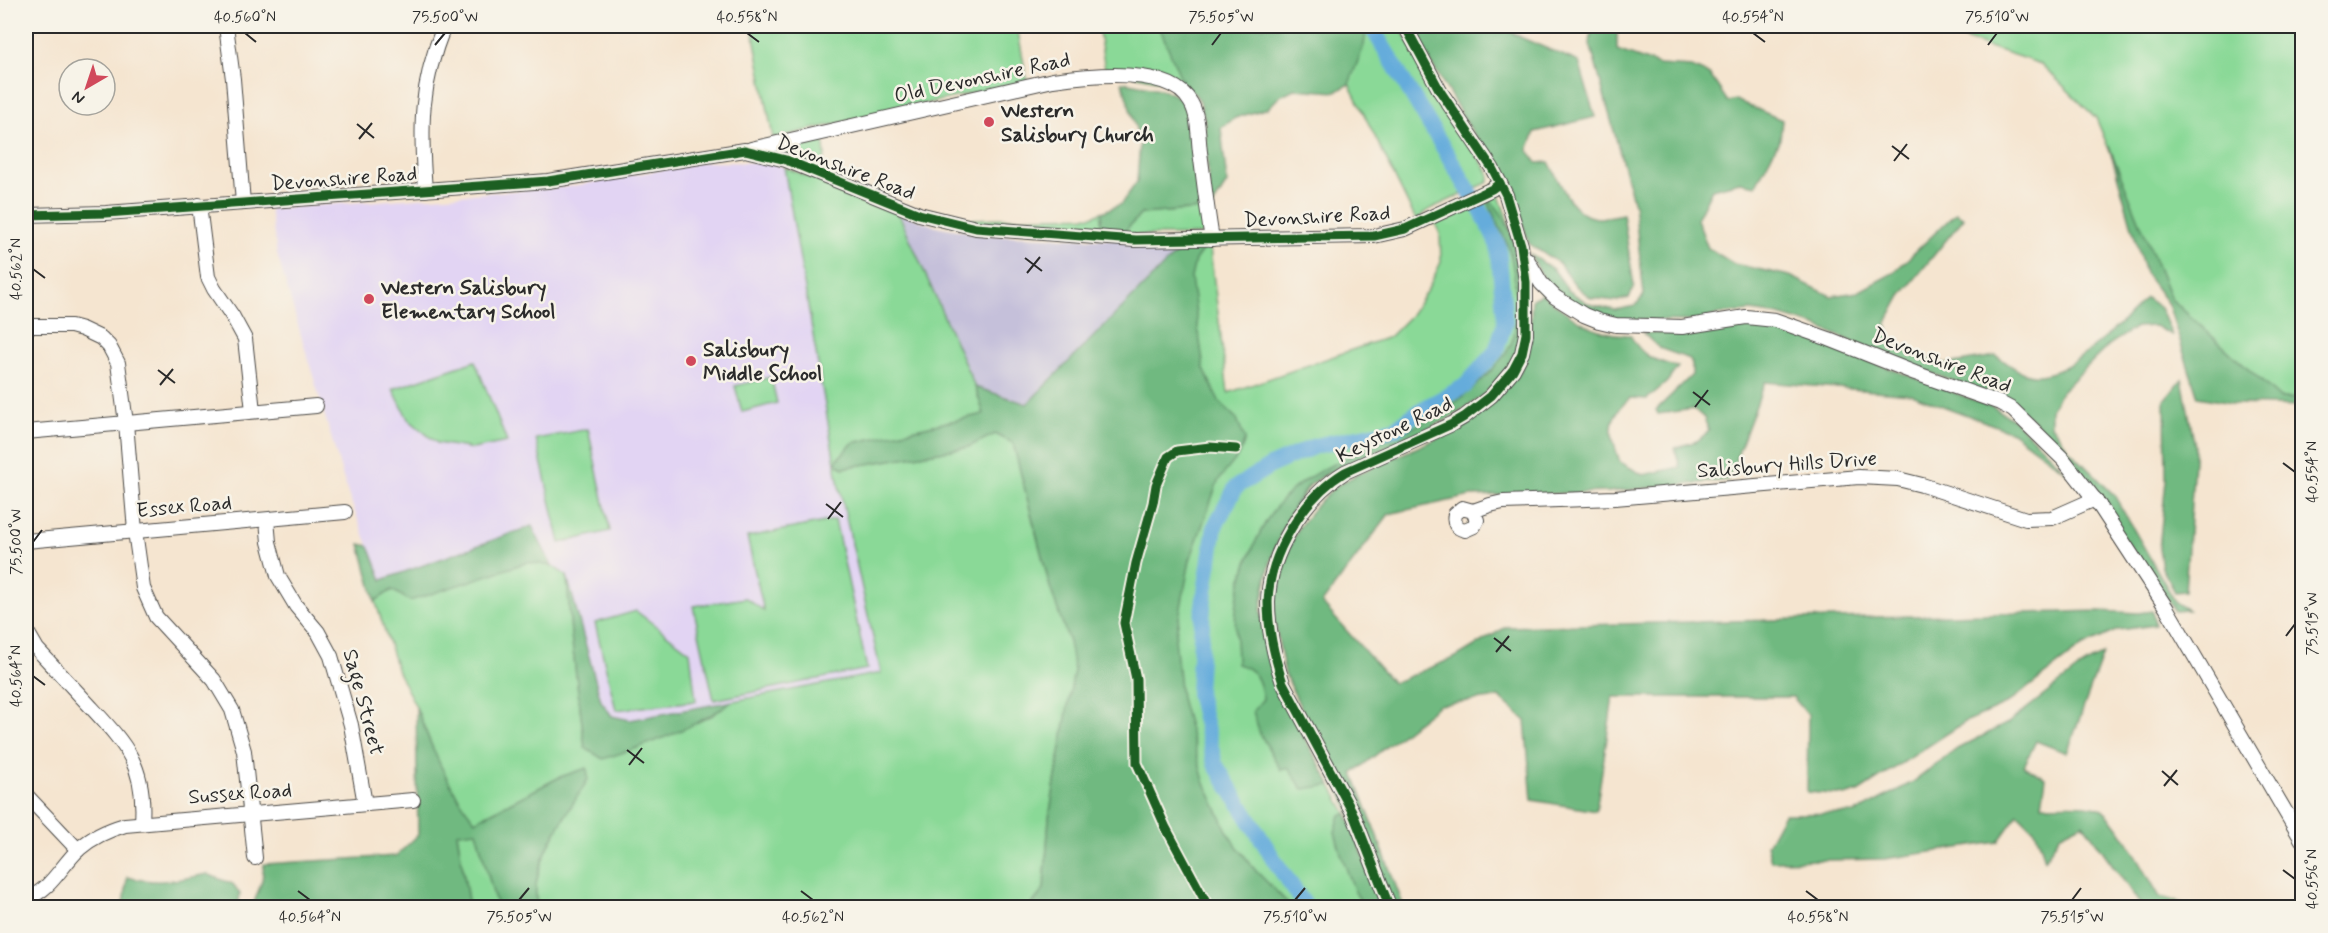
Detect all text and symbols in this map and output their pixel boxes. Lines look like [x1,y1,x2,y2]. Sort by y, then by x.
text: 40.560°N [214,8,276,28]
text: 75.500°W [412,8,478,28]
text: 40.558°N [717,8,778,28]
text: 75.505°W [1188,8,1254,28]
text: 40.554°N [1722,8,1784,28]
text: 75.510°W [1965,8,2029,28]
street label: Old Devonshire Road [892,46,1073,110]
north arrow [57,57,117,117]
text: N [68,86,89,109]
place label: Western Salisbury Church [1000,97,1154,149]
marker: Western Salisbury Church [982,115,996,129]
street label: Devonshire Road [772,129,919,207]
street label: Devonshire Road [270,160,418,198]
street label: Devonshire Road [1243,199,1391,235]
text: 40.562°N [7,238,27,300]
place label: Western Salisbury Elementary School [380,274,556,326]
marker: Western Salisbury Elementary School [362,292,376,306]
street label: Devonshire Road [1868,322,2015,400]
place label: Salisbury Middle School [703,336,822,388]
marker: Salisbury Middle School [684,354,698,368]
street label: Keystone Road [1332,390,1457,470]
text: 40.554°N [2303,441,2323,503]
street label: Salisbury Hills Drive [1696,445,1878,485]
street label: Essex Road [135,489,233,525]
text: 75.500°W [7,509,27,575]
text: 75.515°W [2303,592,2323,656]
text: 40.564°N [7,645,27,707]
street label: Sage Street [334,646,391,759]
street label: Sussex Road [187,776,293,812]
text: 40.556°N [2303,849,2323,909]
text: 40.564°N [279,908,341,928]
text: 75.505°W [486,908,552,928]
text: 40.562°N [782,908,844,928]
text: 75.510°W [1263,908,1327,928]
text: 40.558°N [1788,908,1849,928]
text: 75.515°W [2040,908,2104,928]

